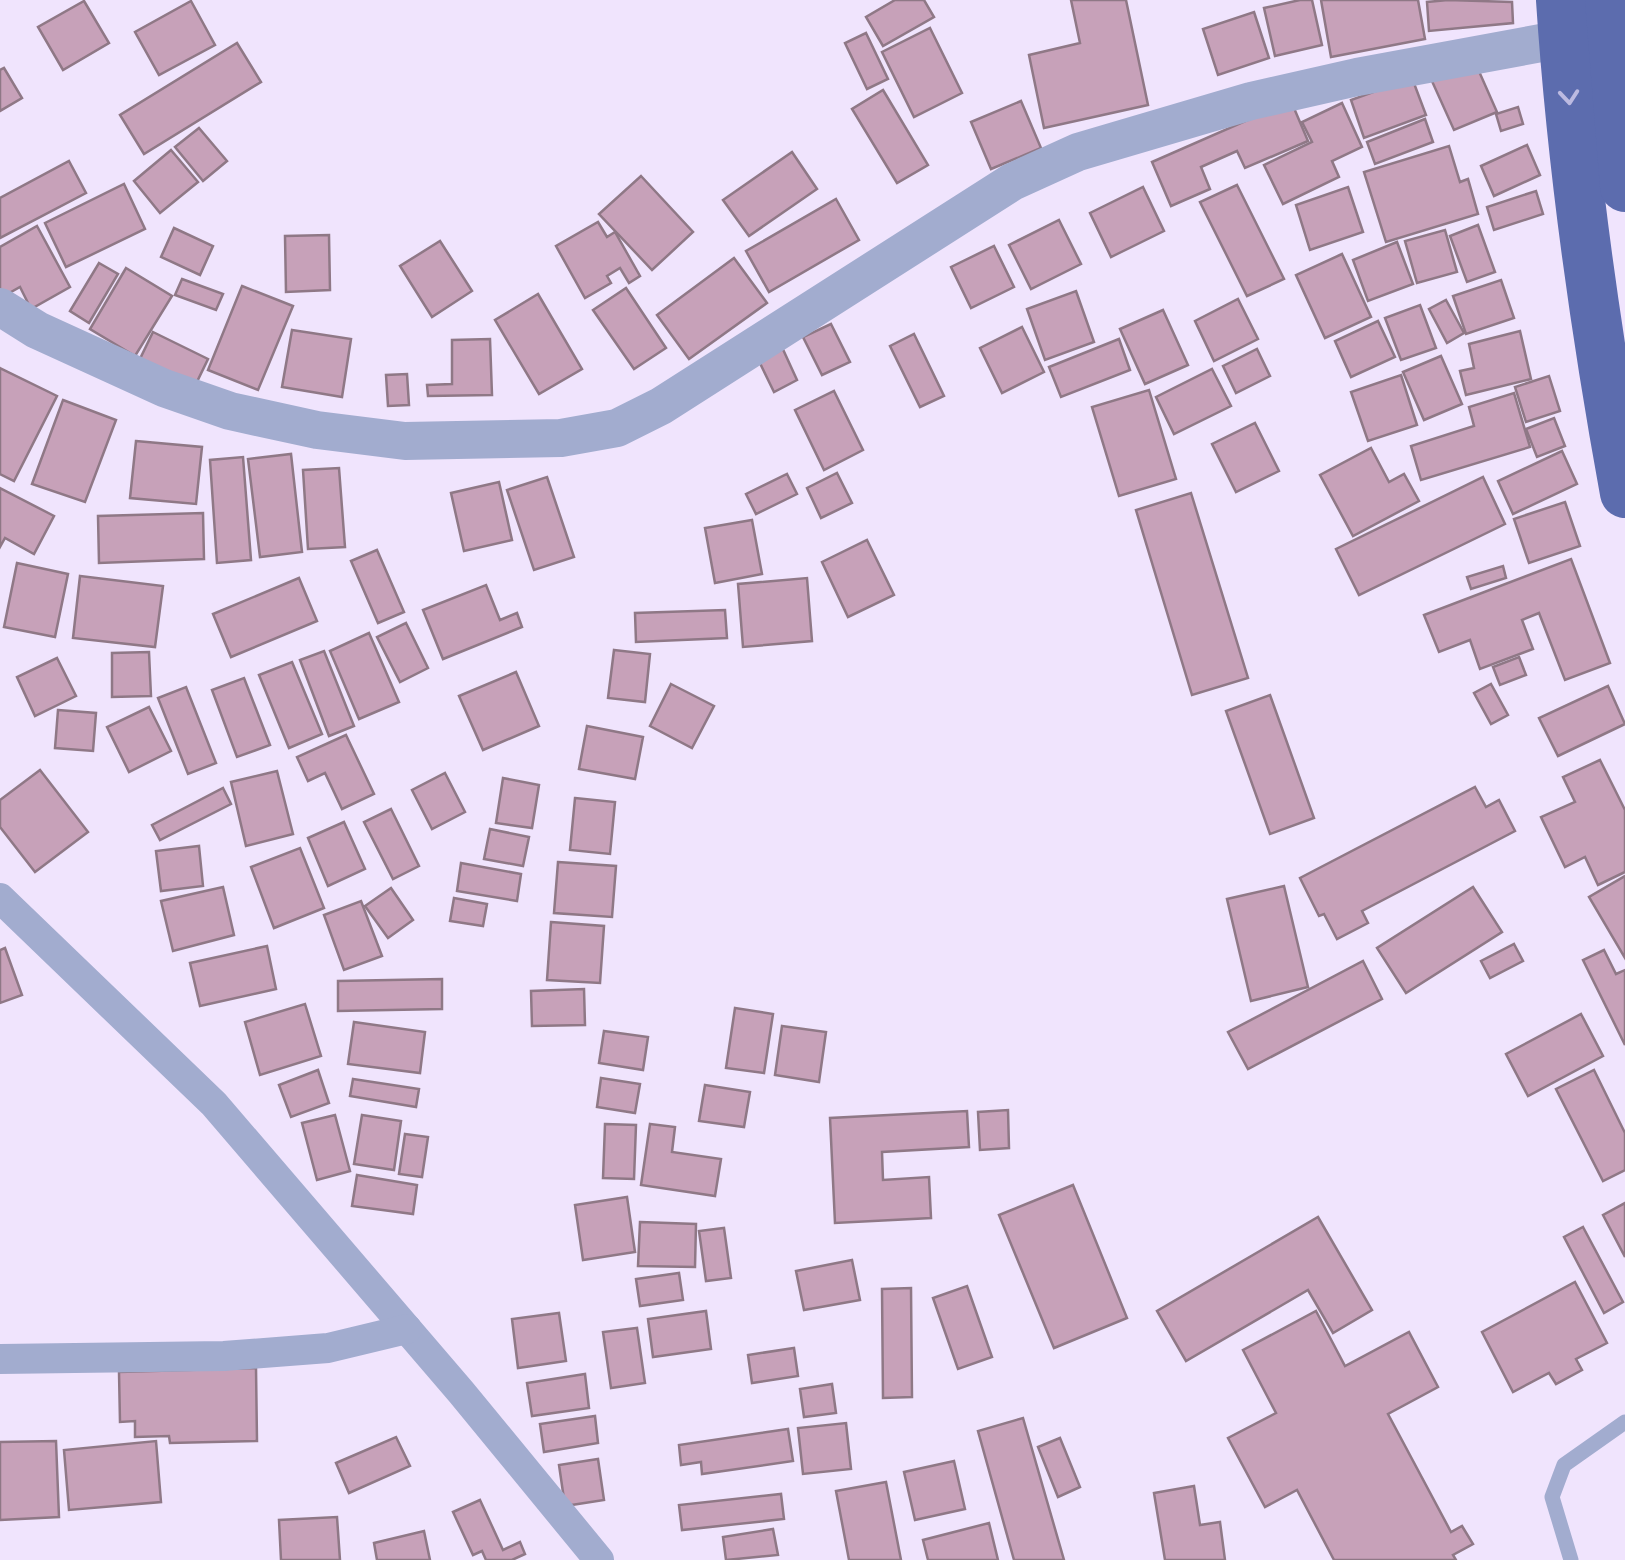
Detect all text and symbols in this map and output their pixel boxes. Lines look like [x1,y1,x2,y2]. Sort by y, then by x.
one-way arrow [1557,90,1579,106]

